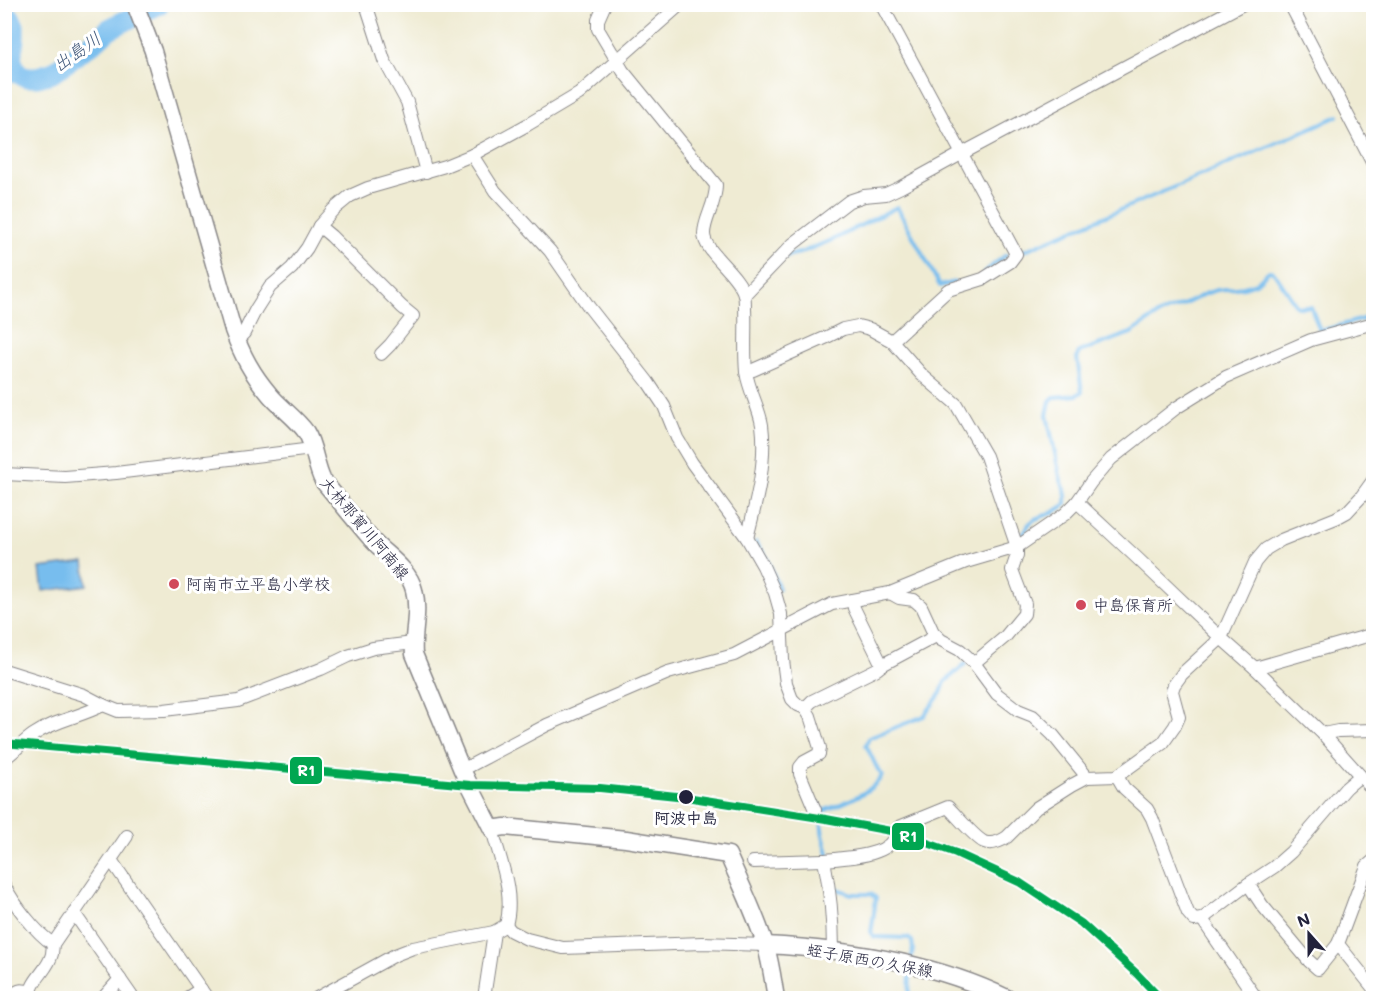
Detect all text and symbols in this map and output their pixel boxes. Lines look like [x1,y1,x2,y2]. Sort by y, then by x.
water label: 出島川 [47,26,105,76]
street label: 大林那賀川阿南線 [316,472,415,583]
place label: 阿南市立平島小学校 [186,573,330,594]
marker: 阿南市立平島小学校 [167,577,181,591]
place label: 中島保育所 [1093,594,1173,615]
marker: 中島保育所 [1074,598,1088,612]
line badge: R1 [289,756,323,785]
text: R1 [297,759,315,780]
marker: 阿波中島 [677,788,695,806]
place label: 阿波中島 [654,807,718,828]
line badge: R1 [891,822,925,851]
text: R1 [899,825,917,846]
north arrow [1279,904,1339,964]
text: N [1294,908,1313,932]
street label: 蛭子原西の久保線 [805,938,935,981]

